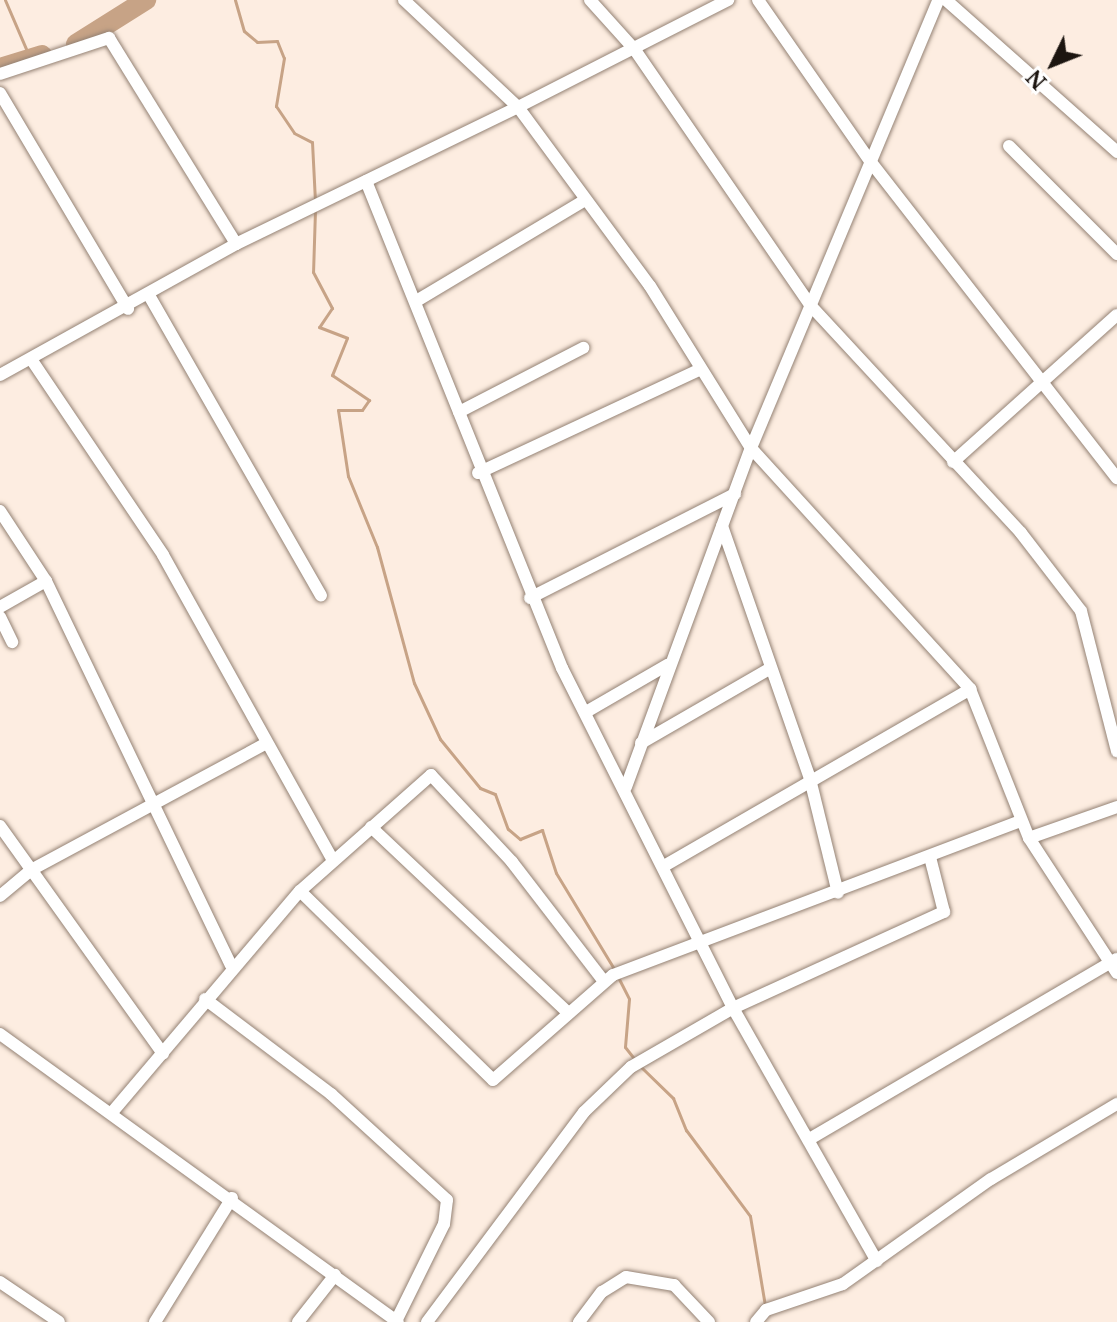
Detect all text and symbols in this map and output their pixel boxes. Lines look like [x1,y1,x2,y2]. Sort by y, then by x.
north arrow [1013,24,1093,104]
text: N [1019,64,1052,97]

